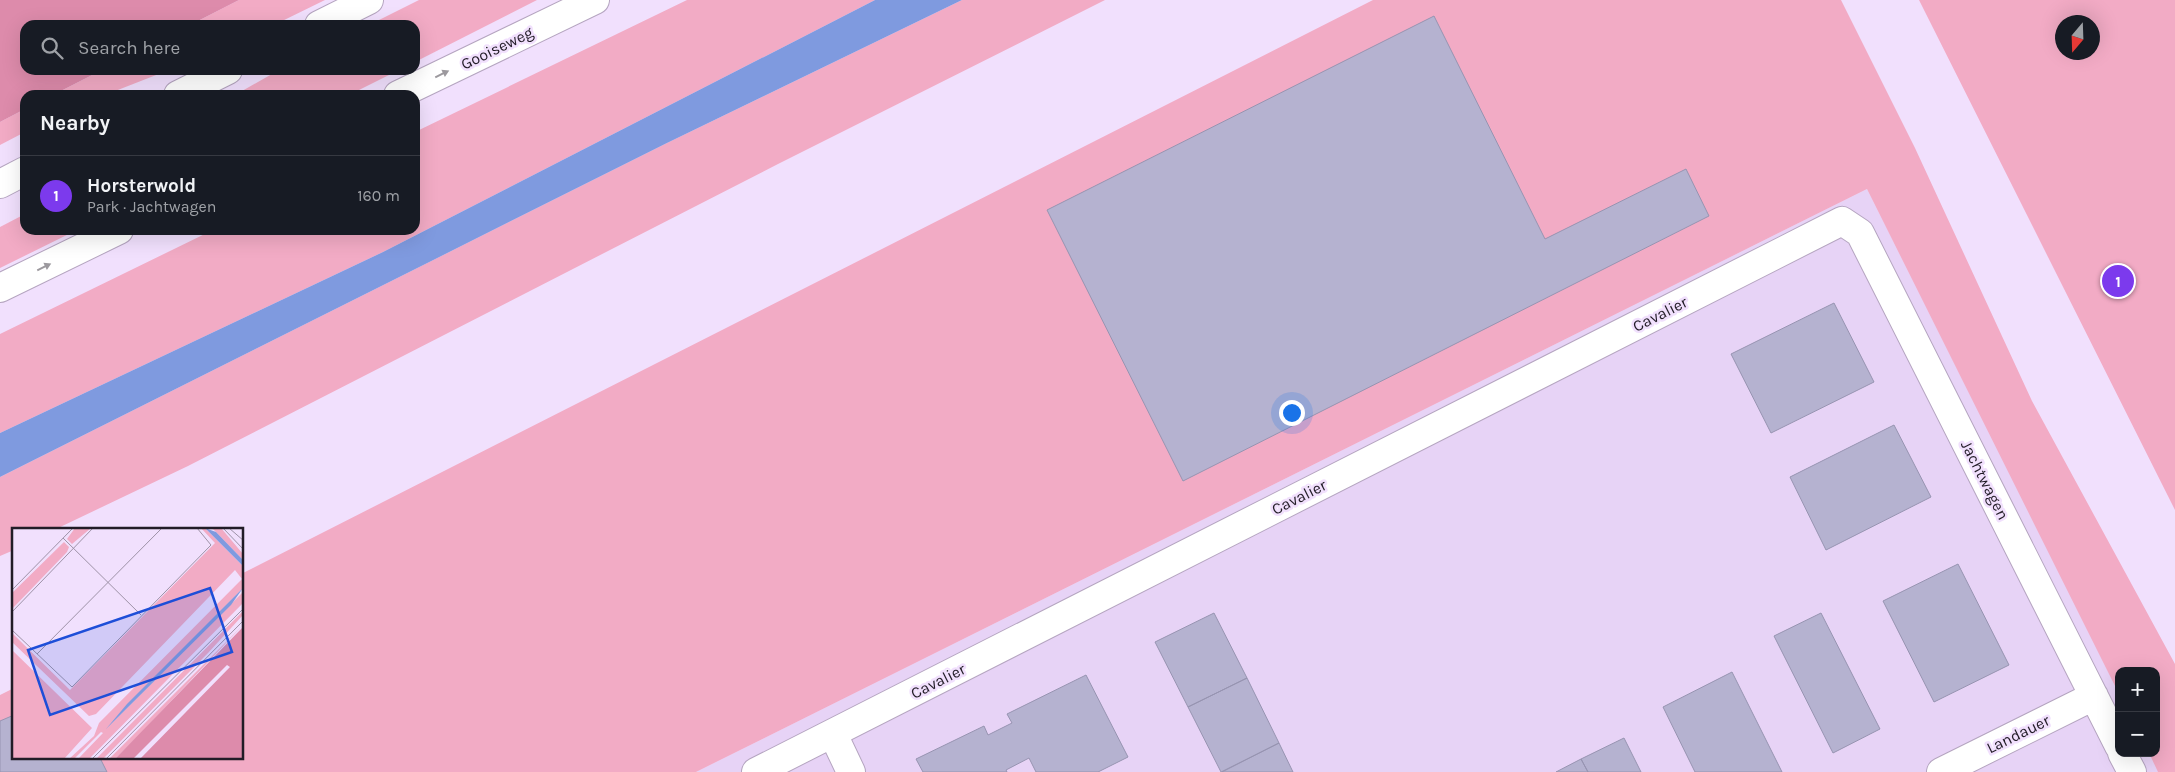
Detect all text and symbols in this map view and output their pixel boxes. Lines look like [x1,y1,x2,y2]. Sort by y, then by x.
north arrow [2055,15,2100,60]
search box [20,20,420,75]
street label: Gooiseweg [458,22,536,74]
icon: search [38,34,66,62]
text: Search here [78,37,180,59]
one-way arrow [435,70,449,78]
text: Nearby [40,111,110,135]
text: Horsterwold [87,175,196,197]
text: 1 [53,186,59,205]
text: 160 m [357,186,400,205]
text: Park · Jachtwagen [87,197,216,216]
pin: 1 [2102,262,2134,300]
one-way arrow [36,263,51,271]
street label: Cavalier [1630,292,1691,336]
your location [1279,400,1305,426]
street label: Jachtwagen [1957,437,2013,523]
street label: Cavalier [1269,475,1330,519]
inset map [12,528,244,760]
street label: Cavalier [908,659,969,703]
map controls [2115,667,2160,757]
button: + [2115,667,2160,712]
street label: Landauer [1983,710,2053,757]
button: − [2115,712,2160,757]

